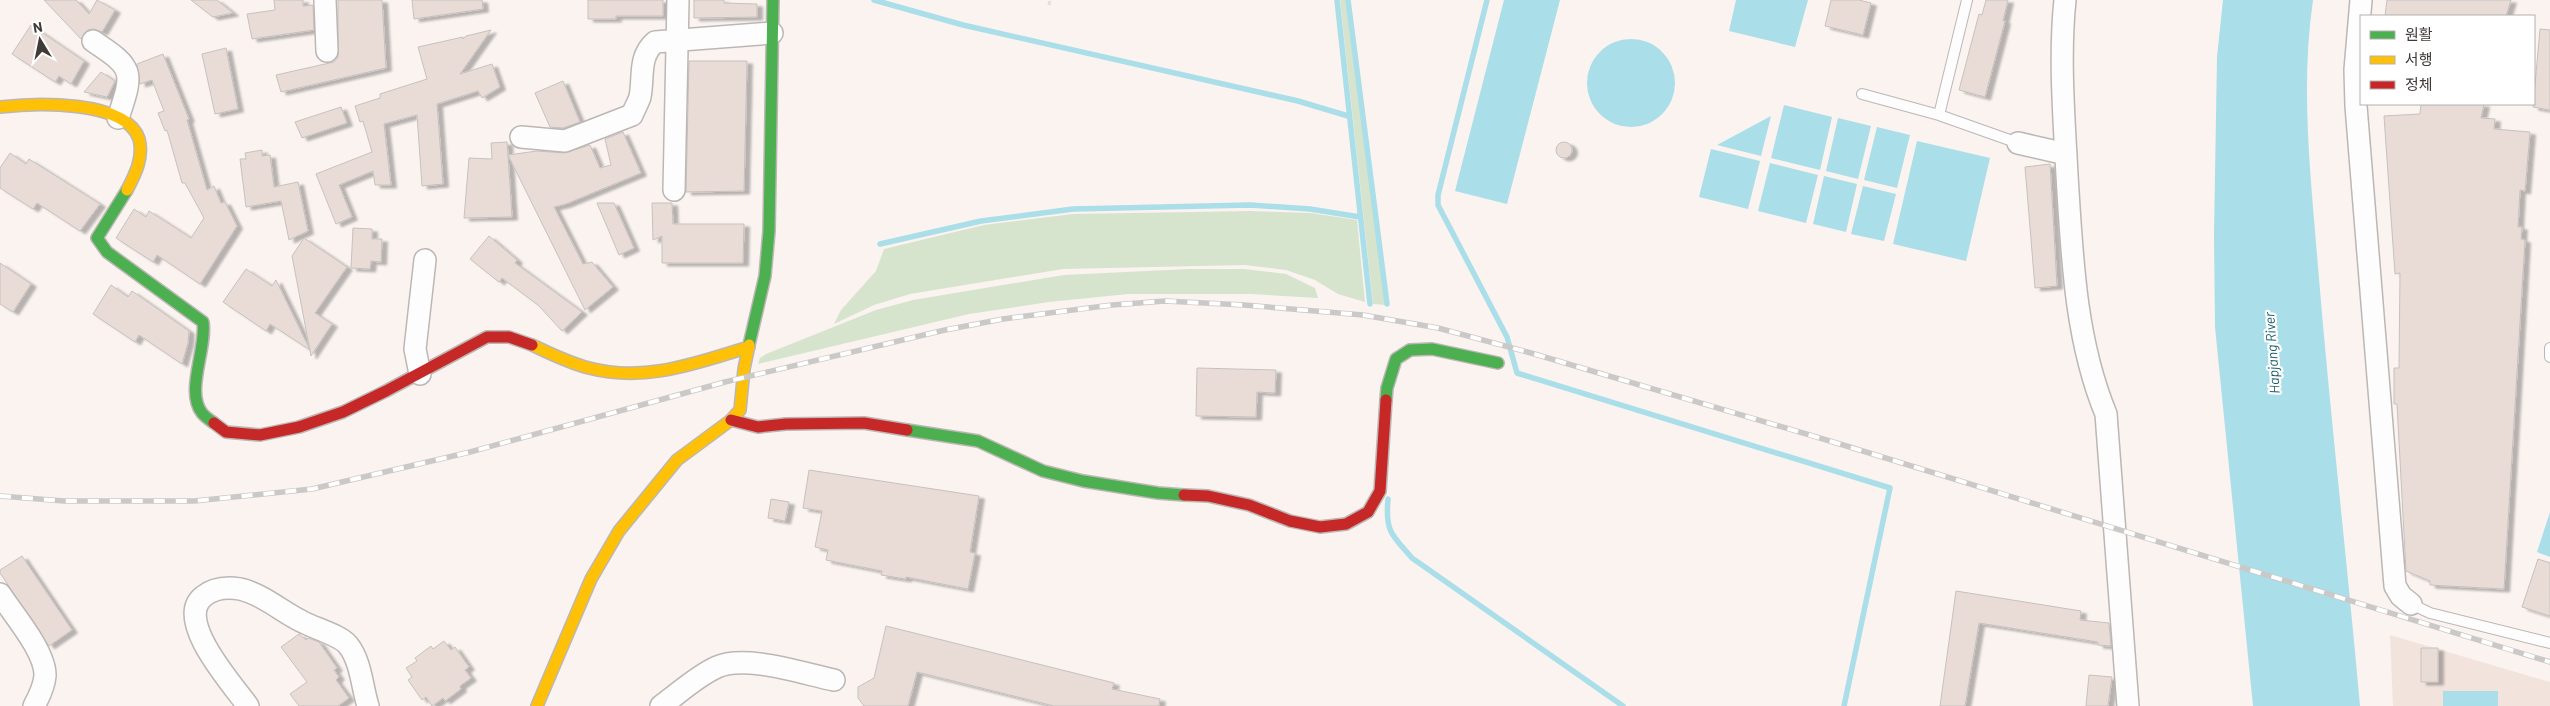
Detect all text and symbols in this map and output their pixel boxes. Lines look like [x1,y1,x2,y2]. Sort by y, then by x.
north arrow [15,15,65,65]
legend [2360,15,2535,105]
text: N [32,18,44,36]
text: 원활 [2405,25,2433,43]
text: 서행 [2405,50,2433,68]
text: 정체 [2405,75,2433,93]
water label: Hapjang River [2260,310,2283,395]

